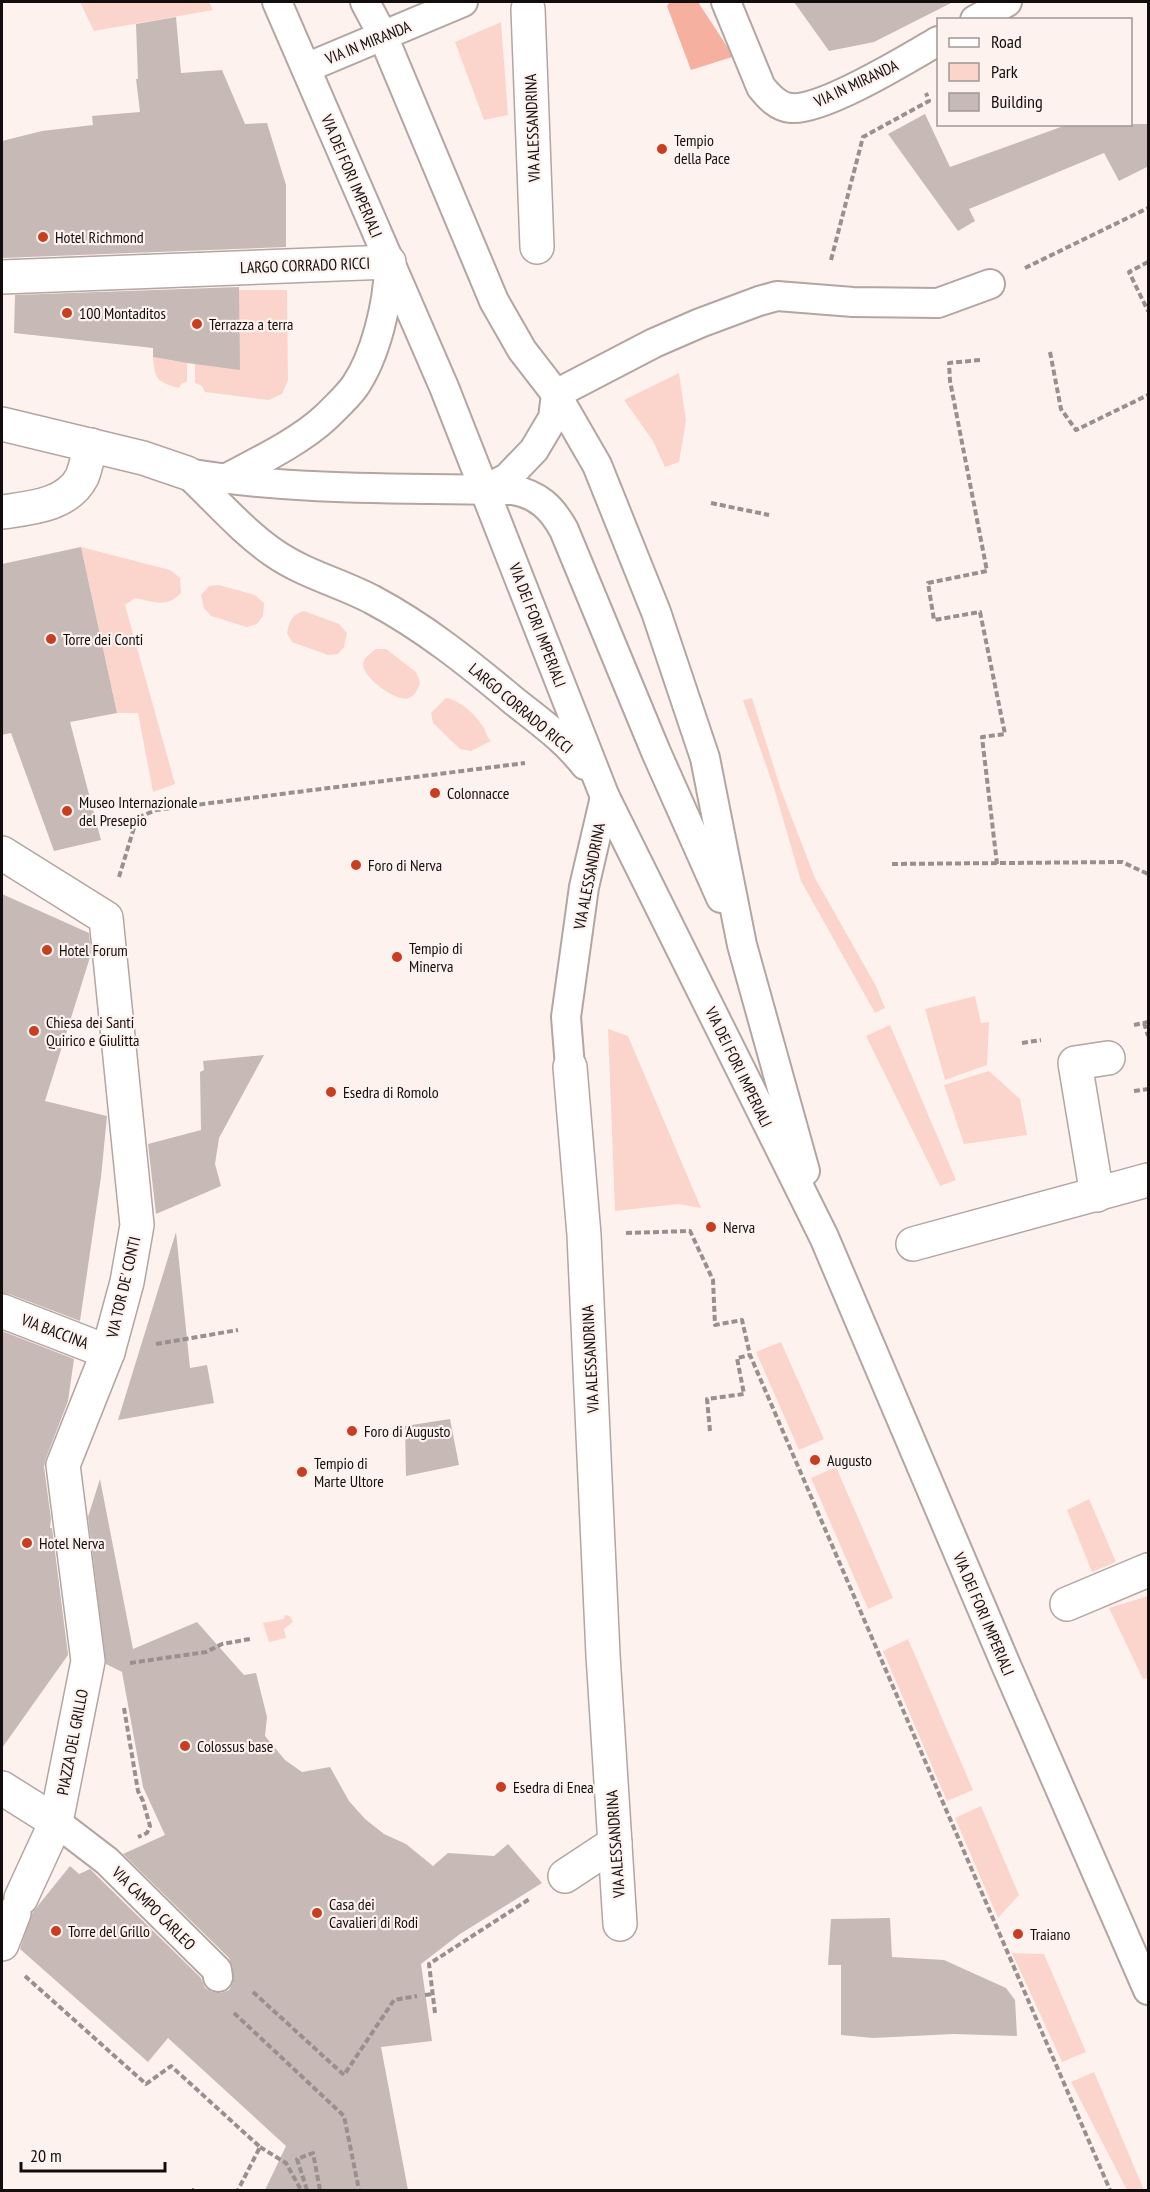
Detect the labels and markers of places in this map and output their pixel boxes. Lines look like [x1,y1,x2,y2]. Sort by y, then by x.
place label: Tempio della Pace [674,130,730,168]
marker: Tempio della Pace [655,142,669,156]
place label: Hotel Richmond [55,227,144,247]
marker: Hotel Richmond [36,230,50,244]
place label: 100 Montaditos [79,303,166,323]
marker: 100 Montaditos [60,306,74,320]
place label: Terrazza a terra [209,314,293,334]
marker: Terrazza a terra [190,317,204,331]
place label: Torre dei Conti [63,629,143,649]
marker: Torre dei Conti [44,632,58,646]
place label: Colonnacce [447,783,509,803]
marker: Colonnacce [428,786,442,800]
place label: Museo Internazionale del Presepio [79,792,198,830]
marker: Museo Internazionale del Presepio [60,804,74,818]
place label: Foro di Nerva [368,855,442,875]
marker: Foro di Nerva [349,858,363,872]
place label: Tempio di Minerva [409,938,463,976]
place label: Hotel Forum [59,940,128,960]
marker: Hotel Forum [40,943,54,957]
marker: Tempio di Minerva [390,950,404,964]
place label: Chiesa dei Santi Quirico e Giulitta [46,1012,139,1050]
marker: Chiesa dei Santi Quirico e Giulitta [27,1024,41,1038]
place label: Esedra di Romolo [343,1082,439,1102]
marker: Esedra di Romolo [324,1085,338,1099]
place label: Nerva [723,1217,755,1237]
marker: Nerva [704,1220,718,1234]
place label: Foro di Augusto [364,1421,451,1441]
marker: Foro di Augusto [345,1424,359,1438]
place label: Augusto [827,1450,872,1470]
place label: Tempio di Marte Ultore [314,1453,384,1491]
marker: Augusto [808,1453,822,1467]
marker: Tempio di Marte Ultore [295,1465,309,1479]
place label: Hotel Nerva [39,1533,105,1553]
marker: Hotel Nerva [20,1536,34,1550]
place label: Colossus base [197,1736,273,1756]
marker: Colossus base [178,1739,192,1753]
place label: Esedra di Enea [513,1777,594,1797]
marker: Esedra di Enea [494,1780,508,1794]
place label: Casa dei Cavalieri di Rodi [329,1894,418,1932]
marker: Casa dei Cavalieri di Rodi [310,1906,324,1920]
place label: Torre del Grillo [68,1921,150,1941]
marker: Torre del Grillo [49,1924,63,1938]
place label: Traiano [1030,1924,1070,1944]
marker: Traiano [1011,1927,1025,1941]

